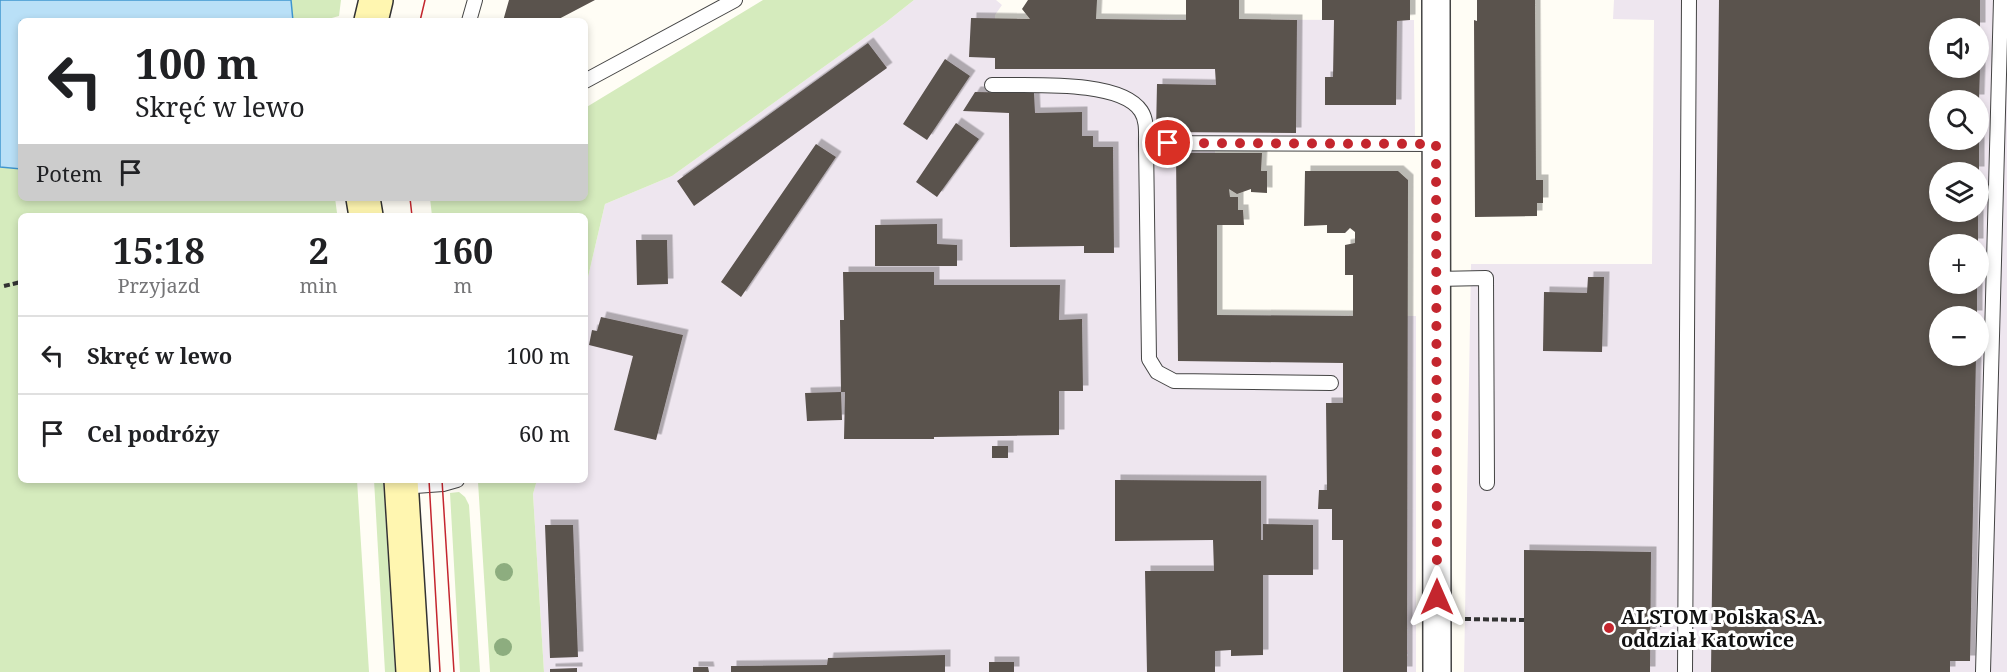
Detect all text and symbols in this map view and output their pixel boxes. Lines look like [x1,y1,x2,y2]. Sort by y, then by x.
map controls [1929,18,1989,366]
button: sound [1929,18,1989,78]
text: 100 m [135,34,259,91]
icon: left [36,42,114,120]
text: Skręć w lewo [135,88,305,125]
button: search [1929,90,1989,150]
pin [1142,117,1193,168]
icon: arrive [1151,126,1184,159]
icon: arrive [114,156,147,189]
text: Potem [36,158,102,188]
button: layers [1929,162,1989,222]
text: 15:18 [113,226,205,275]
text: 2 [308,226,329,275]
text: 160 [432,226,493,275]
button: + [1929,234,1989,294]
text: Przyjazd [117,272,200,299]
text: min [300,272,338,299]
text: m [453,272,472,299]
button: − [1929,306,1989,366]
icon: left [36,339,69,372]
text: Skręć w lewo [87,340,232,370]
text: 100 m [507,340,570,370]
icon: arrive [36,417,69,450]
text: Cel podróży [87,418,219,448]
text: 60 m [519,418,570,448]
position arrow [1405,565,1469,629]
place label: ALSTOM Polska S.A. oddział Katowice [1621,603,1823,653]
marker: ALSTOM Polska S.A. oddział Katowice [1602,621,1616,635]

